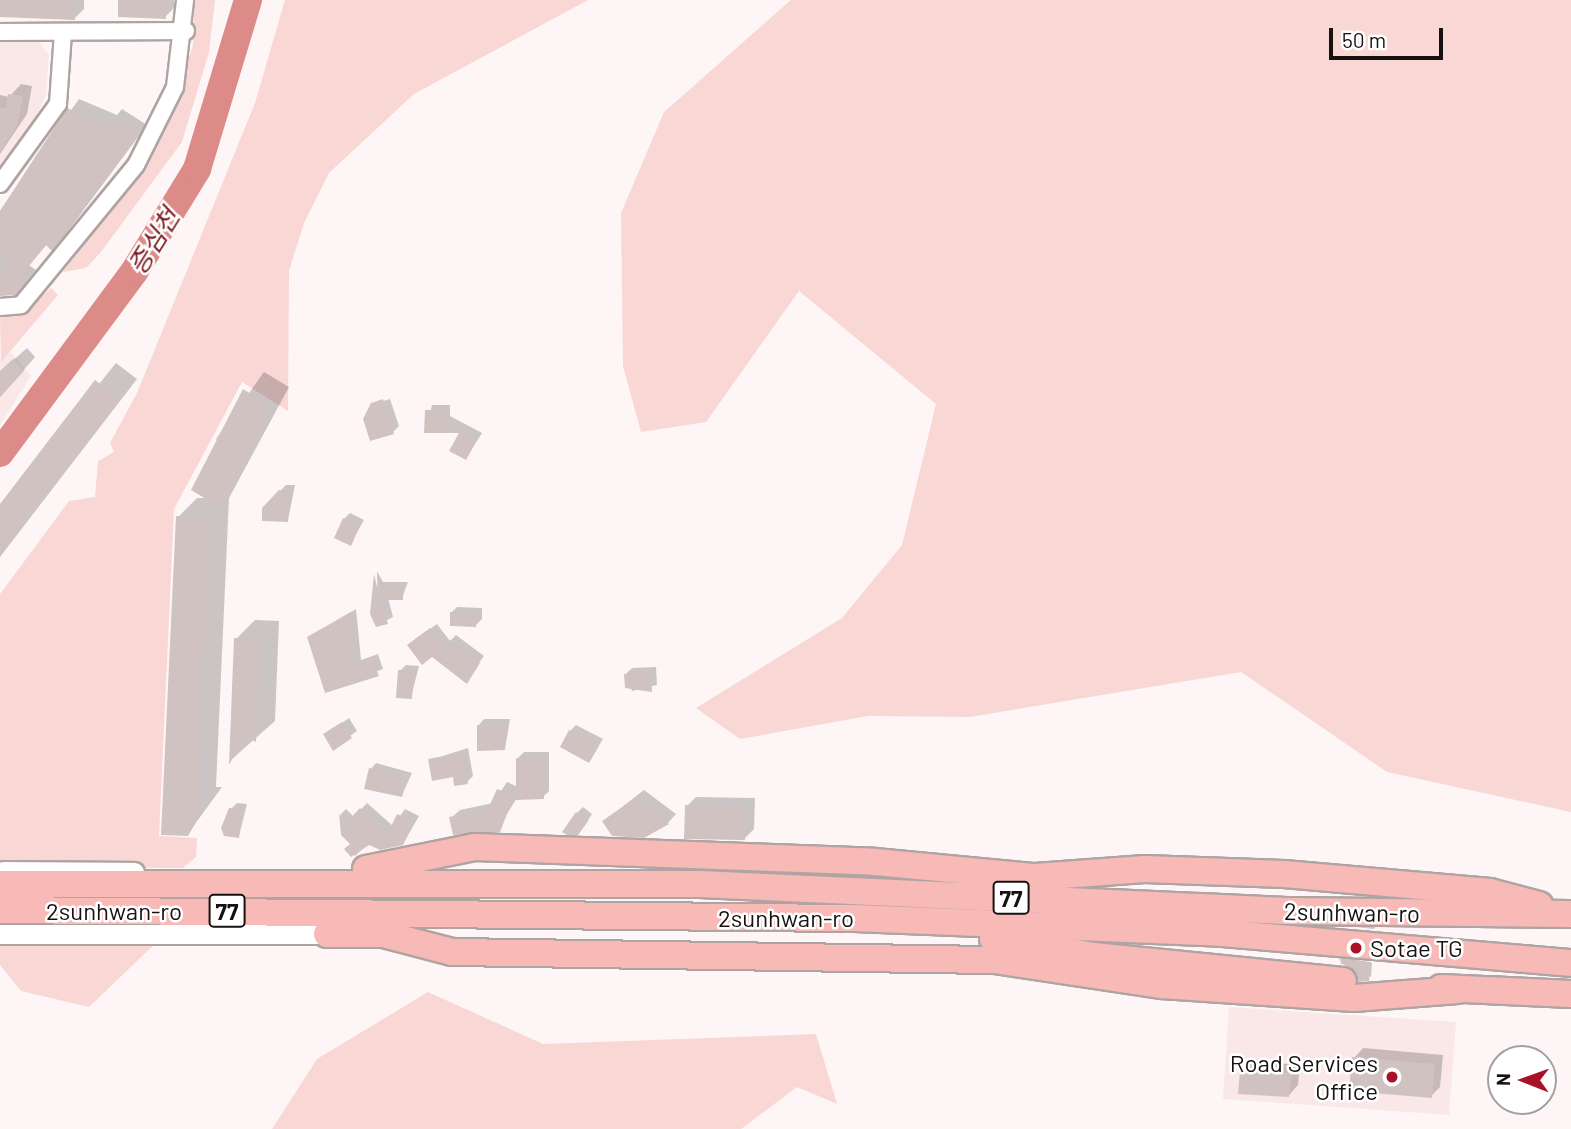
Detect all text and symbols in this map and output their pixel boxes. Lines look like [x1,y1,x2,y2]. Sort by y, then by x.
scale bar [1333,14,1447,58]
text: 50 m [1342,27,1386,52]
water label: 증심천 [121,202,185,280]
road number: 77 [992,878,1030,917]
road number: 77 [208,891,246,930]
street label: 2sunhwan-ro [1284,896,1420,928]
street label: 2sunhwan-ro [46,897,182,925]
street label: 2sunhwan-ro [718,904,854,932]
place label: Sotae TG [1370,934,1463,962]
marker: Sotae TG [1348,940,1364,956]
north arrow [1487,1045,1557,1115]
place label: Road Services Office [1230,1049,1378,1105]
marker: Road Services Office [1384,1069,1400,1085]
text: N [1491,1073,1514,1086]

